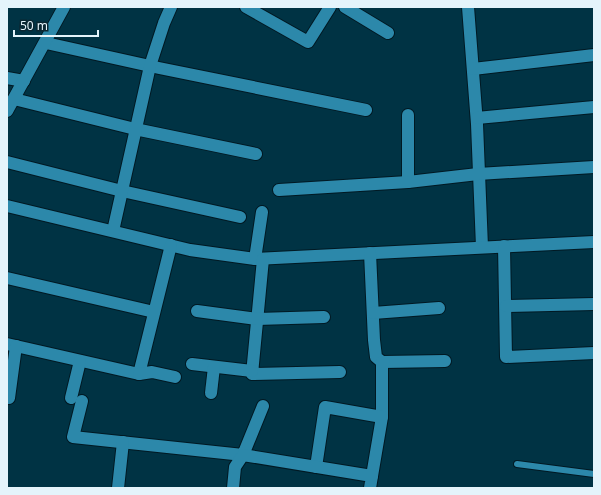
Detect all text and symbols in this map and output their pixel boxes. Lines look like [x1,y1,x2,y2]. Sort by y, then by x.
scale bar [14,12,98,38]
text: 50 m [20,17,48,34]

